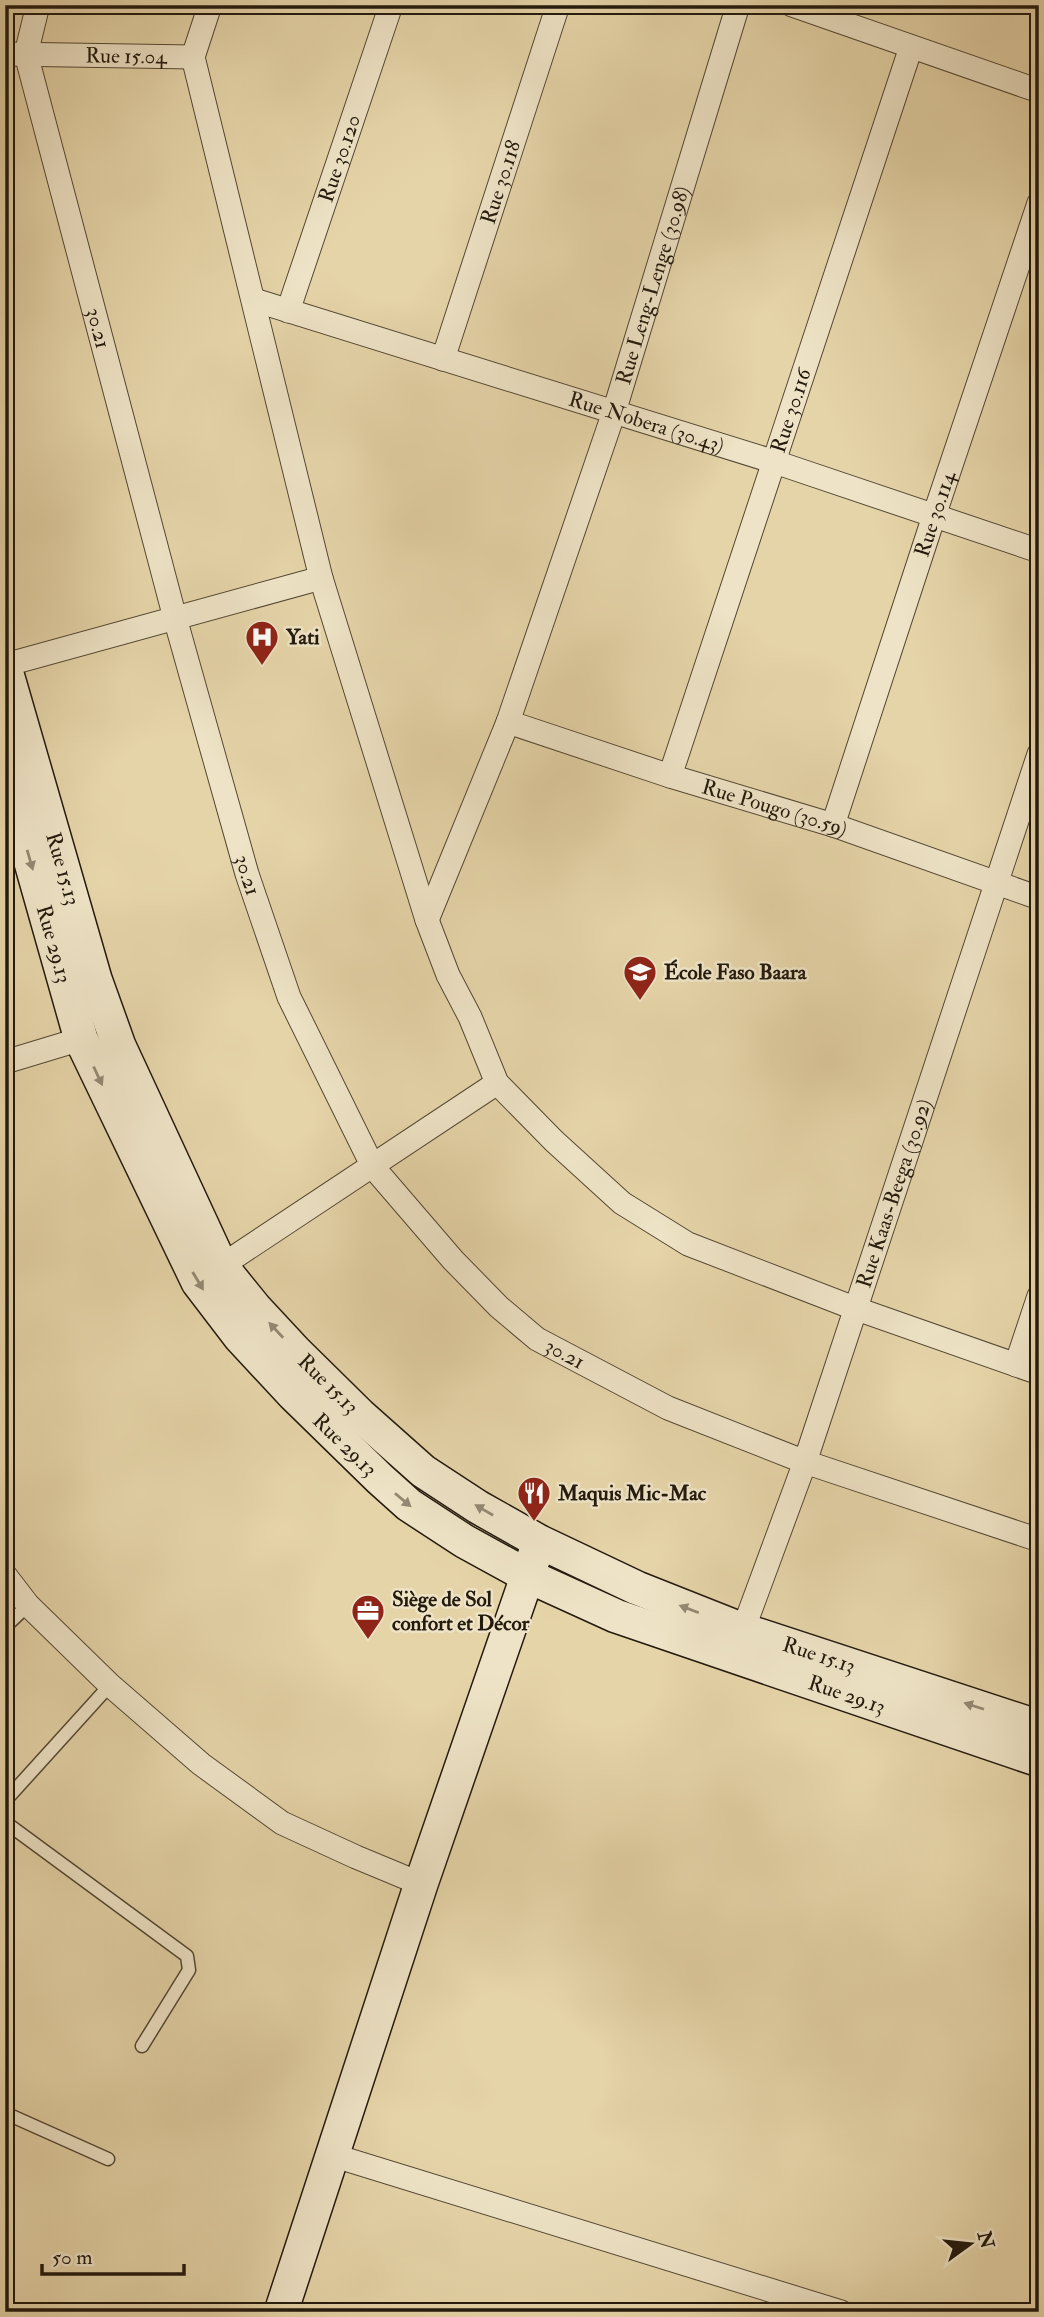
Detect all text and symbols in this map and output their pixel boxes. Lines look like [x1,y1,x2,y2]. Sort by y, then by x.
street label: Rue 15.04 [85,42,169,71]
street label: Rue 30.120 [313,111,367,206]
street label: Rue 30.118 [475,137,527,228]
street label: Rue Leng-Lenge (30.98) [610,183,696,388]
street label: 30.21 [80,305,116,352]
street label: Rue 30.116 [765,364,818,456]
street label: Rue Nobera (30.43) [565,386,727,459]
street label: Rue 30.114 [909,467,962,560]
hospital icon: Yati [243,618,281,667]
place label: Yati [285,624,320,651]
street label: Rue Pougo (30.59) [698,773,851,843]
street label: Rue 15.13 [39,829,86,909]
one-way arrow [26,850,36,871]
street label: 30.21 [228,852,266,899]
street label: Rue 29.13 [30,902,78,986]
school or university icon: École Faso Baara [621,953,659,1002]
place label: École Faso Baara [664,959,808,986]
one-way arrow [93,1066,104,1087]
street label: Rue Kaas-Beega (30.92) [850,1096,938,1292]
one-way arrow [192,1271,204,1290]
one-way arrow [268,1322,284,1339]
street label: 30.21 [540,1333,589,1376]
street label: Rue 15.13 [292,1348,364,1420]
street label: Rue 29.13 [307,1408,383,1483]
restaurant icon: Maquis Mic-Mac [515,1474,553,1523]
place label: Maquis Mic-Mac [557,1480,707,1507]
one-way arrow [395,1492,412,1507]
one-way arrow [475,1504,494,1516]
place label: Siège de Sol confort et Décor [392,1586,531,1637]
office icon: Siège de Sol confort et Décor [349,1592,387,1641]
one-way arrow [678,1603,699,1614]
street label: Rue 15.13 [779,1631,859,1680]
street label: Rue 29.13 [804,1669,889,1721]
one-way arrow [963,1700,984,1711]
north arrow [936,2208,1006,2278]
text: N [971,2228,1000,2252]
scale bar [42,2233,184,2277]
text: 50 m [52,2244,93,2271]

